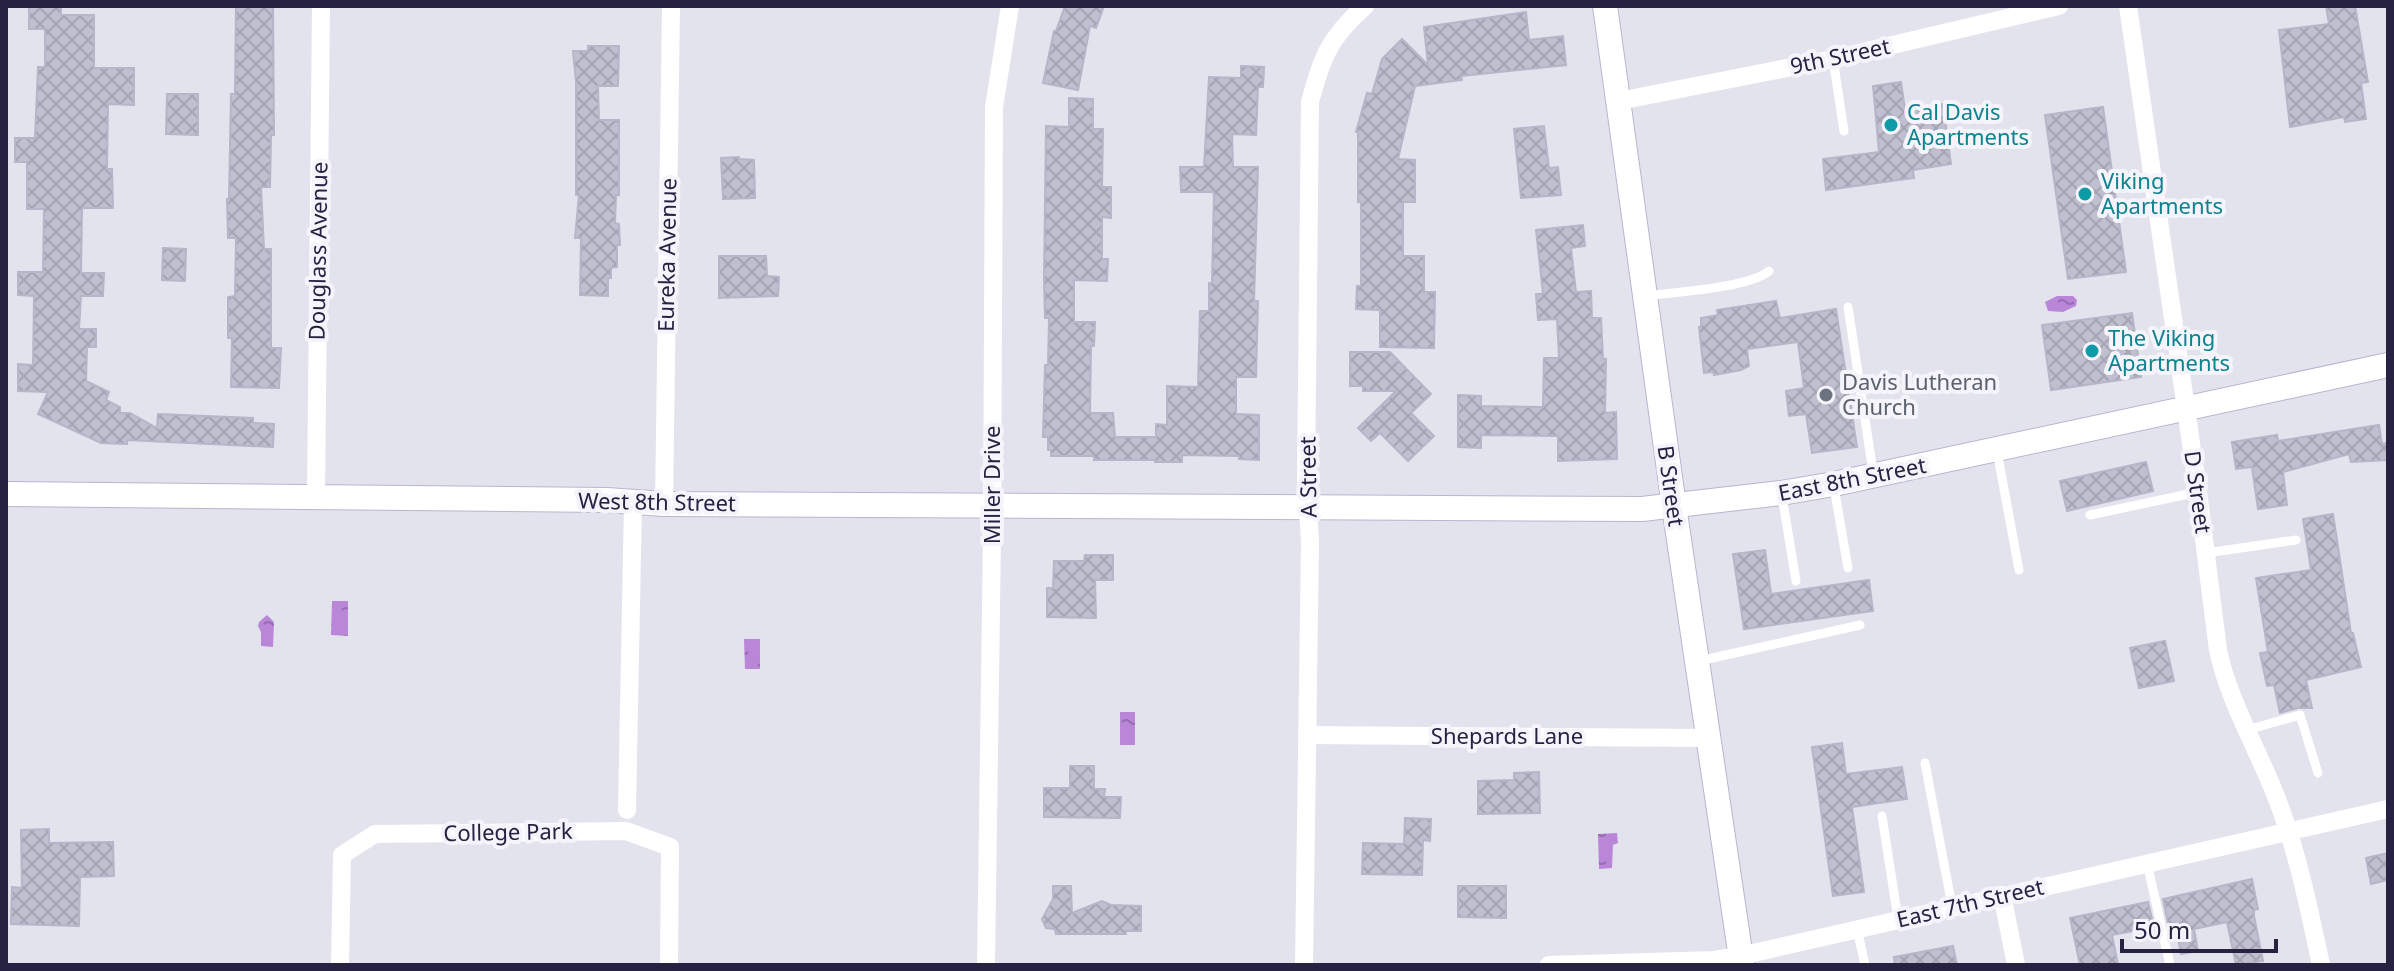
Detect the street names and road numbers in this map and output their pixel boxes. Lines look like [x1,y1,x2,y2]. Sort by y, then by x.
street label: 9th Street [1787,30,1892,80]
street label: Douglass Avenue [300,161,334,341]
street label: Eureka Avenue [650,178,682,332]
street label: Miller Drive [976,426,1006,544]
street label: A Street [1291,436,1323,518]
street label: B Street [1651,443,1693,528]
street label: East 8th Street [1775,449,1928,507]
street label: D Street [2178,449,2220,535]
street label: West 8th Street [578,485,736,517]
street label: Shepards Lane [1431,720,1583,750]
street label: College Park [443,815,573,847]
street label: East 7th Street [1893,871,2046,934]

